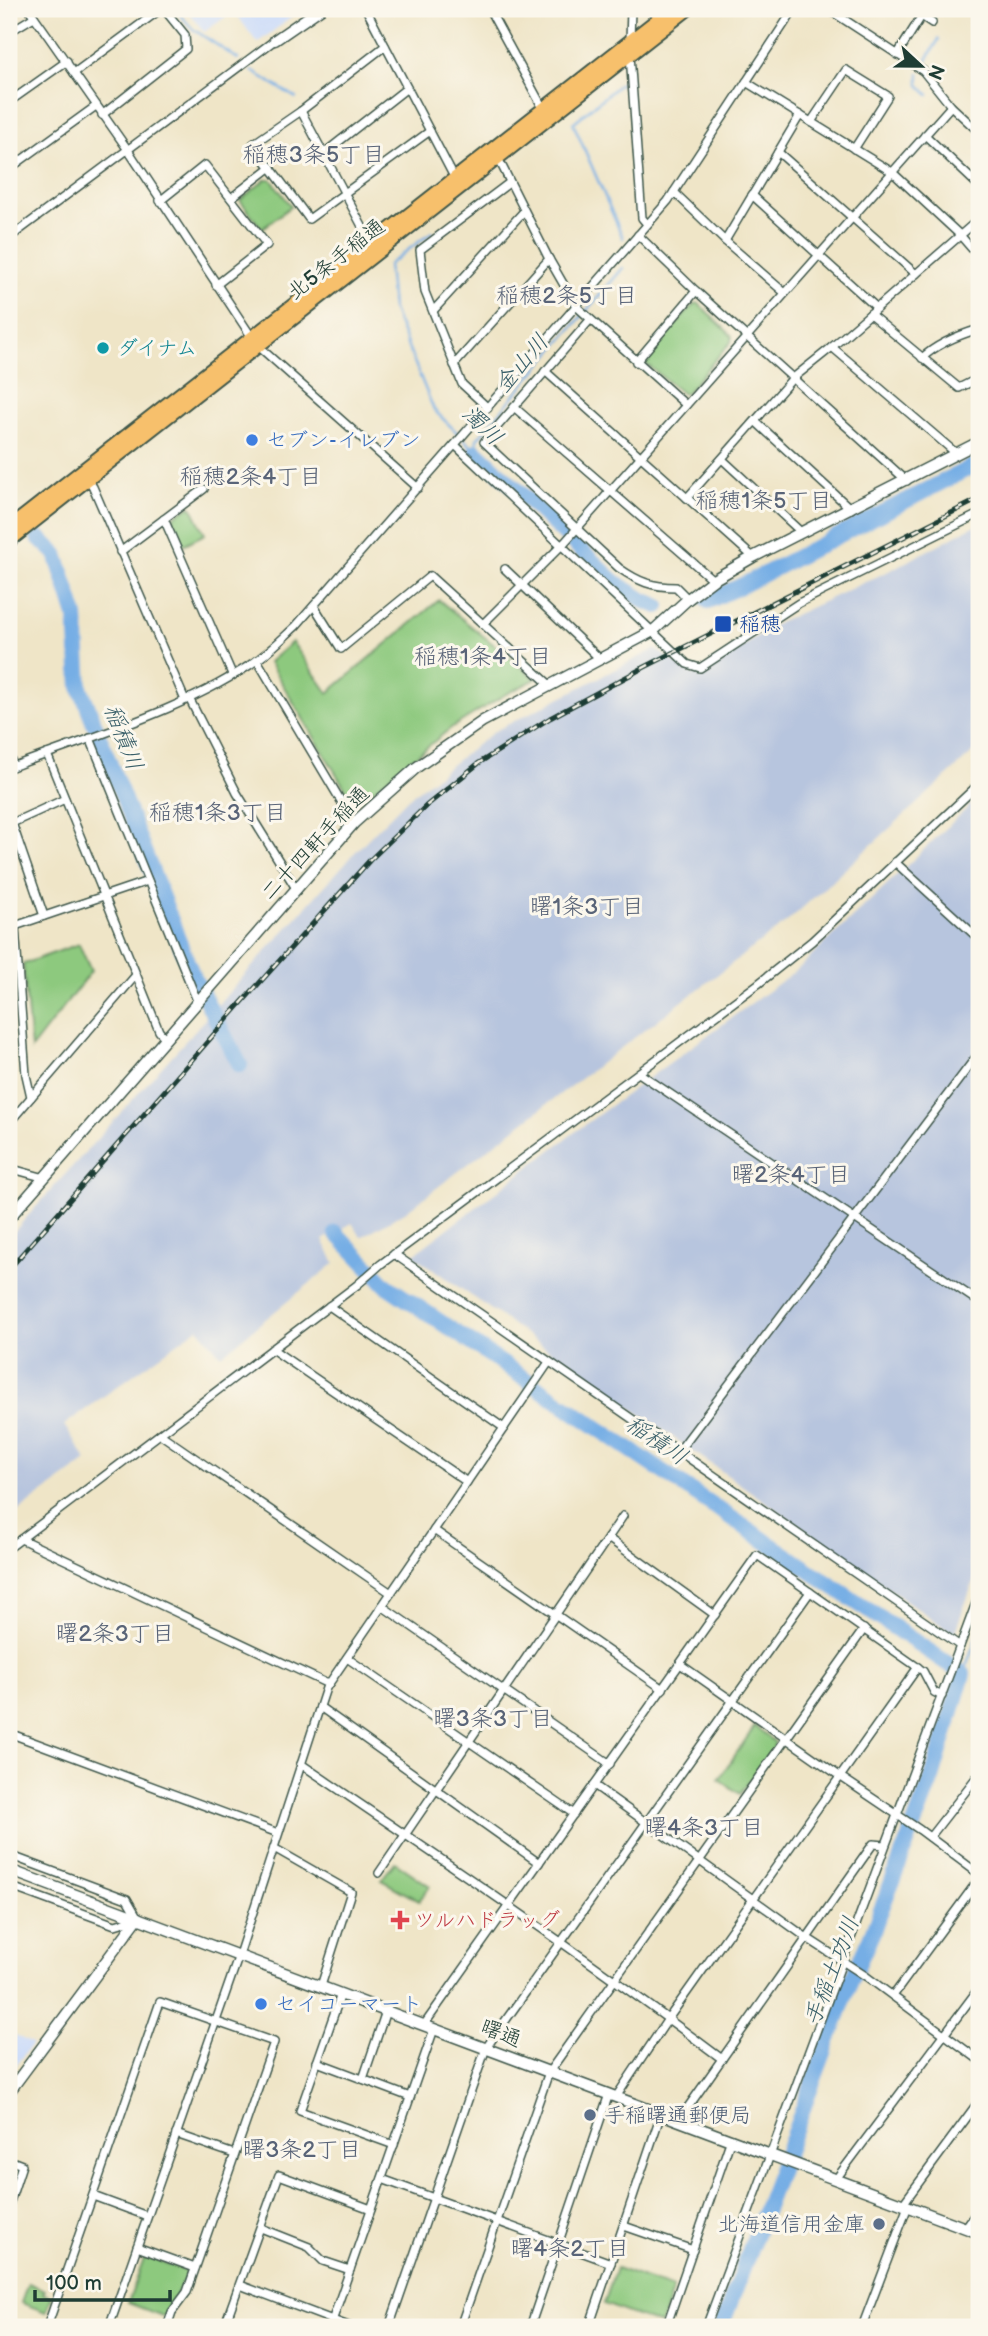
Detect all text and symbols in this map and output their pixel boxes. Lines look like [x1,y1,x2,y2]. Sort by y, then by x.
north arrow [886,32,956,102]
text: N [922,61,949,83]
district label: 稲穂3条5丁目 [243,141,385,169]
street label: 北5条手稲通 [282,214,390,305]
district label: 稲穂2条5丁目 [496,282,638,310]
water label: 金山川 [489,328,555,399]
place label: ダイナム [117,336,197,361]
marker: ダイナム [95,340,111,356]
water label: 濁川 [456,400,509,452]
place label: セブン-イレブン [266,428,421,453]
marker: セブン-イレブン [244,432,260,448]
district label: 稲穂2条4丁目 [180,463,322,491]
district label: 稲穂1条5丁目 [695,487,833,515]
place label: 稲穂 [739,612,781,637]
marker: 稲穂 [713,614,733,634]
district label: 稲穂1条4丁目 [414,643,552,671]
water label: 稲積川 [98,700,149,775]
street label: 二十四軒手稲通 [256,781,375,906]
district label: 稲穂1条3丁目 [149,799,287,827]
district label: 曙1条3丁目 [529,893,645,921]
district label: 曙2条4丁目 [731,1161,851,1189]
water label: 稲積川 [620,1410,693,1472]
district label: 曙2条3丁目 [55,1620,175,1648]
district label: 曙3条3丁目 [433,1705,553,1733]
district label: 曙4条3丁目 [644,1814,764,1842]
place label: ツルハドラッグ [414,1908,560,1933]
marker: ツルハドラッグ [392,1912,408,1928]
water label: 手稲土功川 [798,1913,866,2030]
place label: セイコーマート [275,1992,422,2017]
marker: セイコーマート [253,1996,269,2012]
street label: 曙通 [477,2014,525,2053]
place label: 手稲曙通郵便局 [604,2103,751,2128]
marker: 手稲曙通郵便局 [582,2107,598,2123]
district label: 曙3条2丁目 [242,2136,362,2164]
place label: 北海道信用金庫 [718,2212,865,2237]
marker: 北海道信用金庫 [871,2216,887,2232]
district label: 曙4条2丁目 [510,2235,630,2263]
scale bar [35,2259,170,2303]
text: 100 m [46,2271,102,2296]

